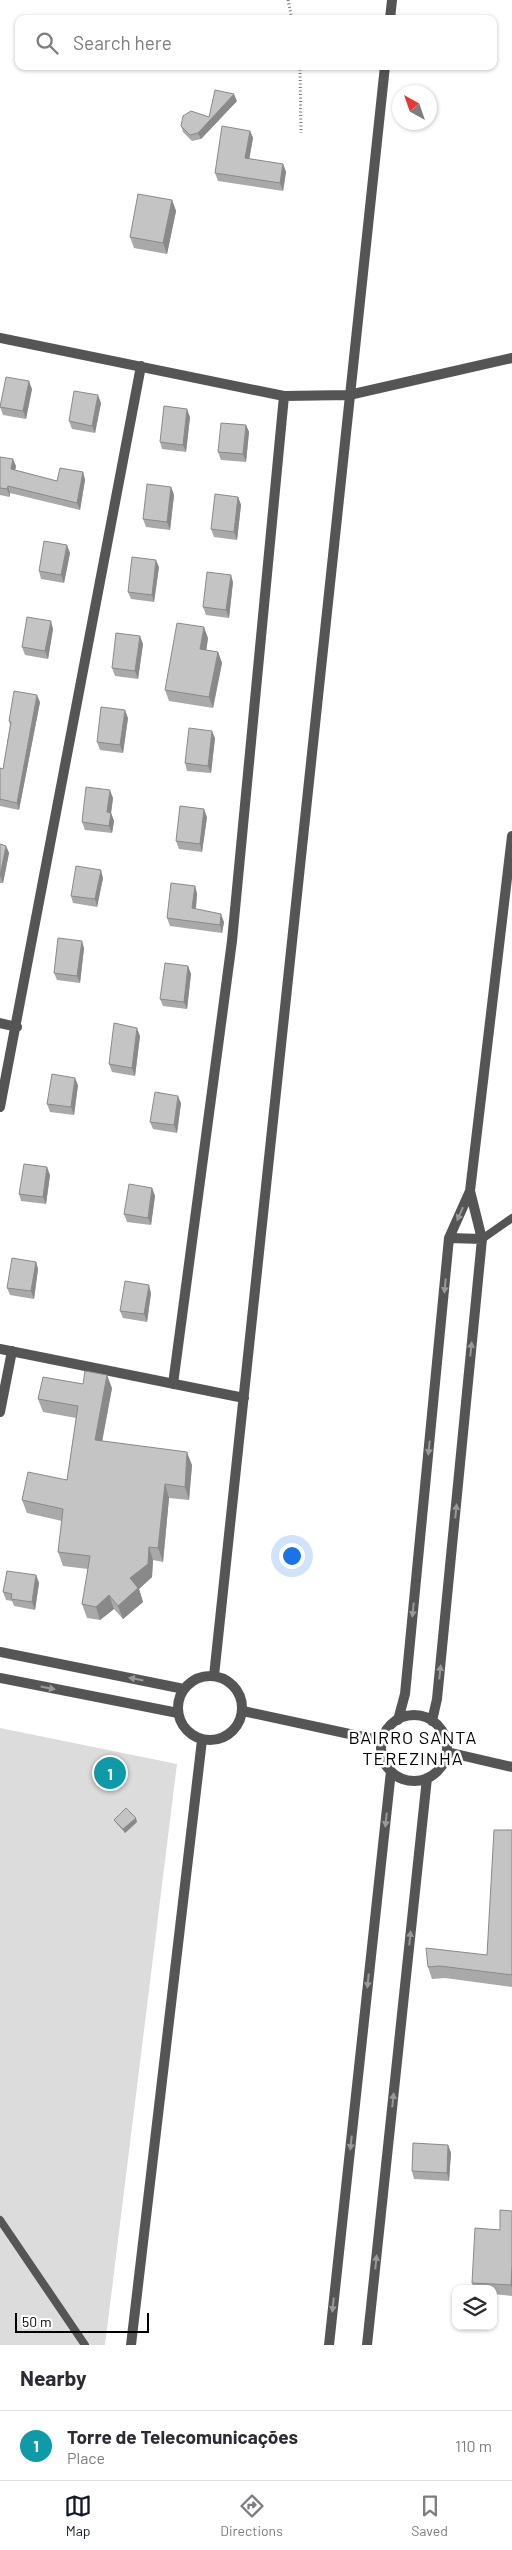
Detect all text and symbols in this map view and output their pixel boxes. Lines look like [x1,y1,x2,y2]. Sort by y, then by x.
search box [15,15,497,70]
icon: search [33,29,61,57]
text: Search here [73,31,172,54]
north arrow [392,85,437,130]
one-way arrow [455,1207,463,1221]
one-way arrow [440,1278,448,1294]
one-way arrow [468,1341,476,1357]
one-way arrow [425,1440,433,1456]
one-way arrow [452,1502,460,1518]
your location [279,1543,305,1569]
one-way arrow [409,1602,417,1618]
one-way arrow [436,1664,444,1680]
one-way arrow [128,1675,144,1683]
one-way arrow [40,1684,56,1692]
district label: BAIRRO SANTA TEREZINHA [348,1726,478,1769]
pin: 1 [94,1754,126,1792]
one-way arrow [382,1812,390,1828]
one-way arrow [406,1930,414,1946]
one-way arrow [364,1974,372,1990]
one-way arrow [389,2092,397,2108]
one-way arrow [347,2135,355,2151]
one-way arrow [372,2253,380,2269]
map controls [452,2285,497,2330]
button: layers [452,2285,497,2330]
one-way arrow [329,2297,337,2313]
scale bar [15,2310,149,2333]
text: 50 m [22,2313,51,2330]
text: Nearby [20,2365,86,2390]
text: Torre de Telecomunicações [67,2425,298,2448]
text: 1 [33,2436,39,2455]
text: 110 m [455,2436,492,2455]
text: Place [67,2448,105,2467]
tab: Map [64,2492,92,2539]
tab: Directions [220,2492,283,2539]
tab: Saved [411,2492,448,2539]

